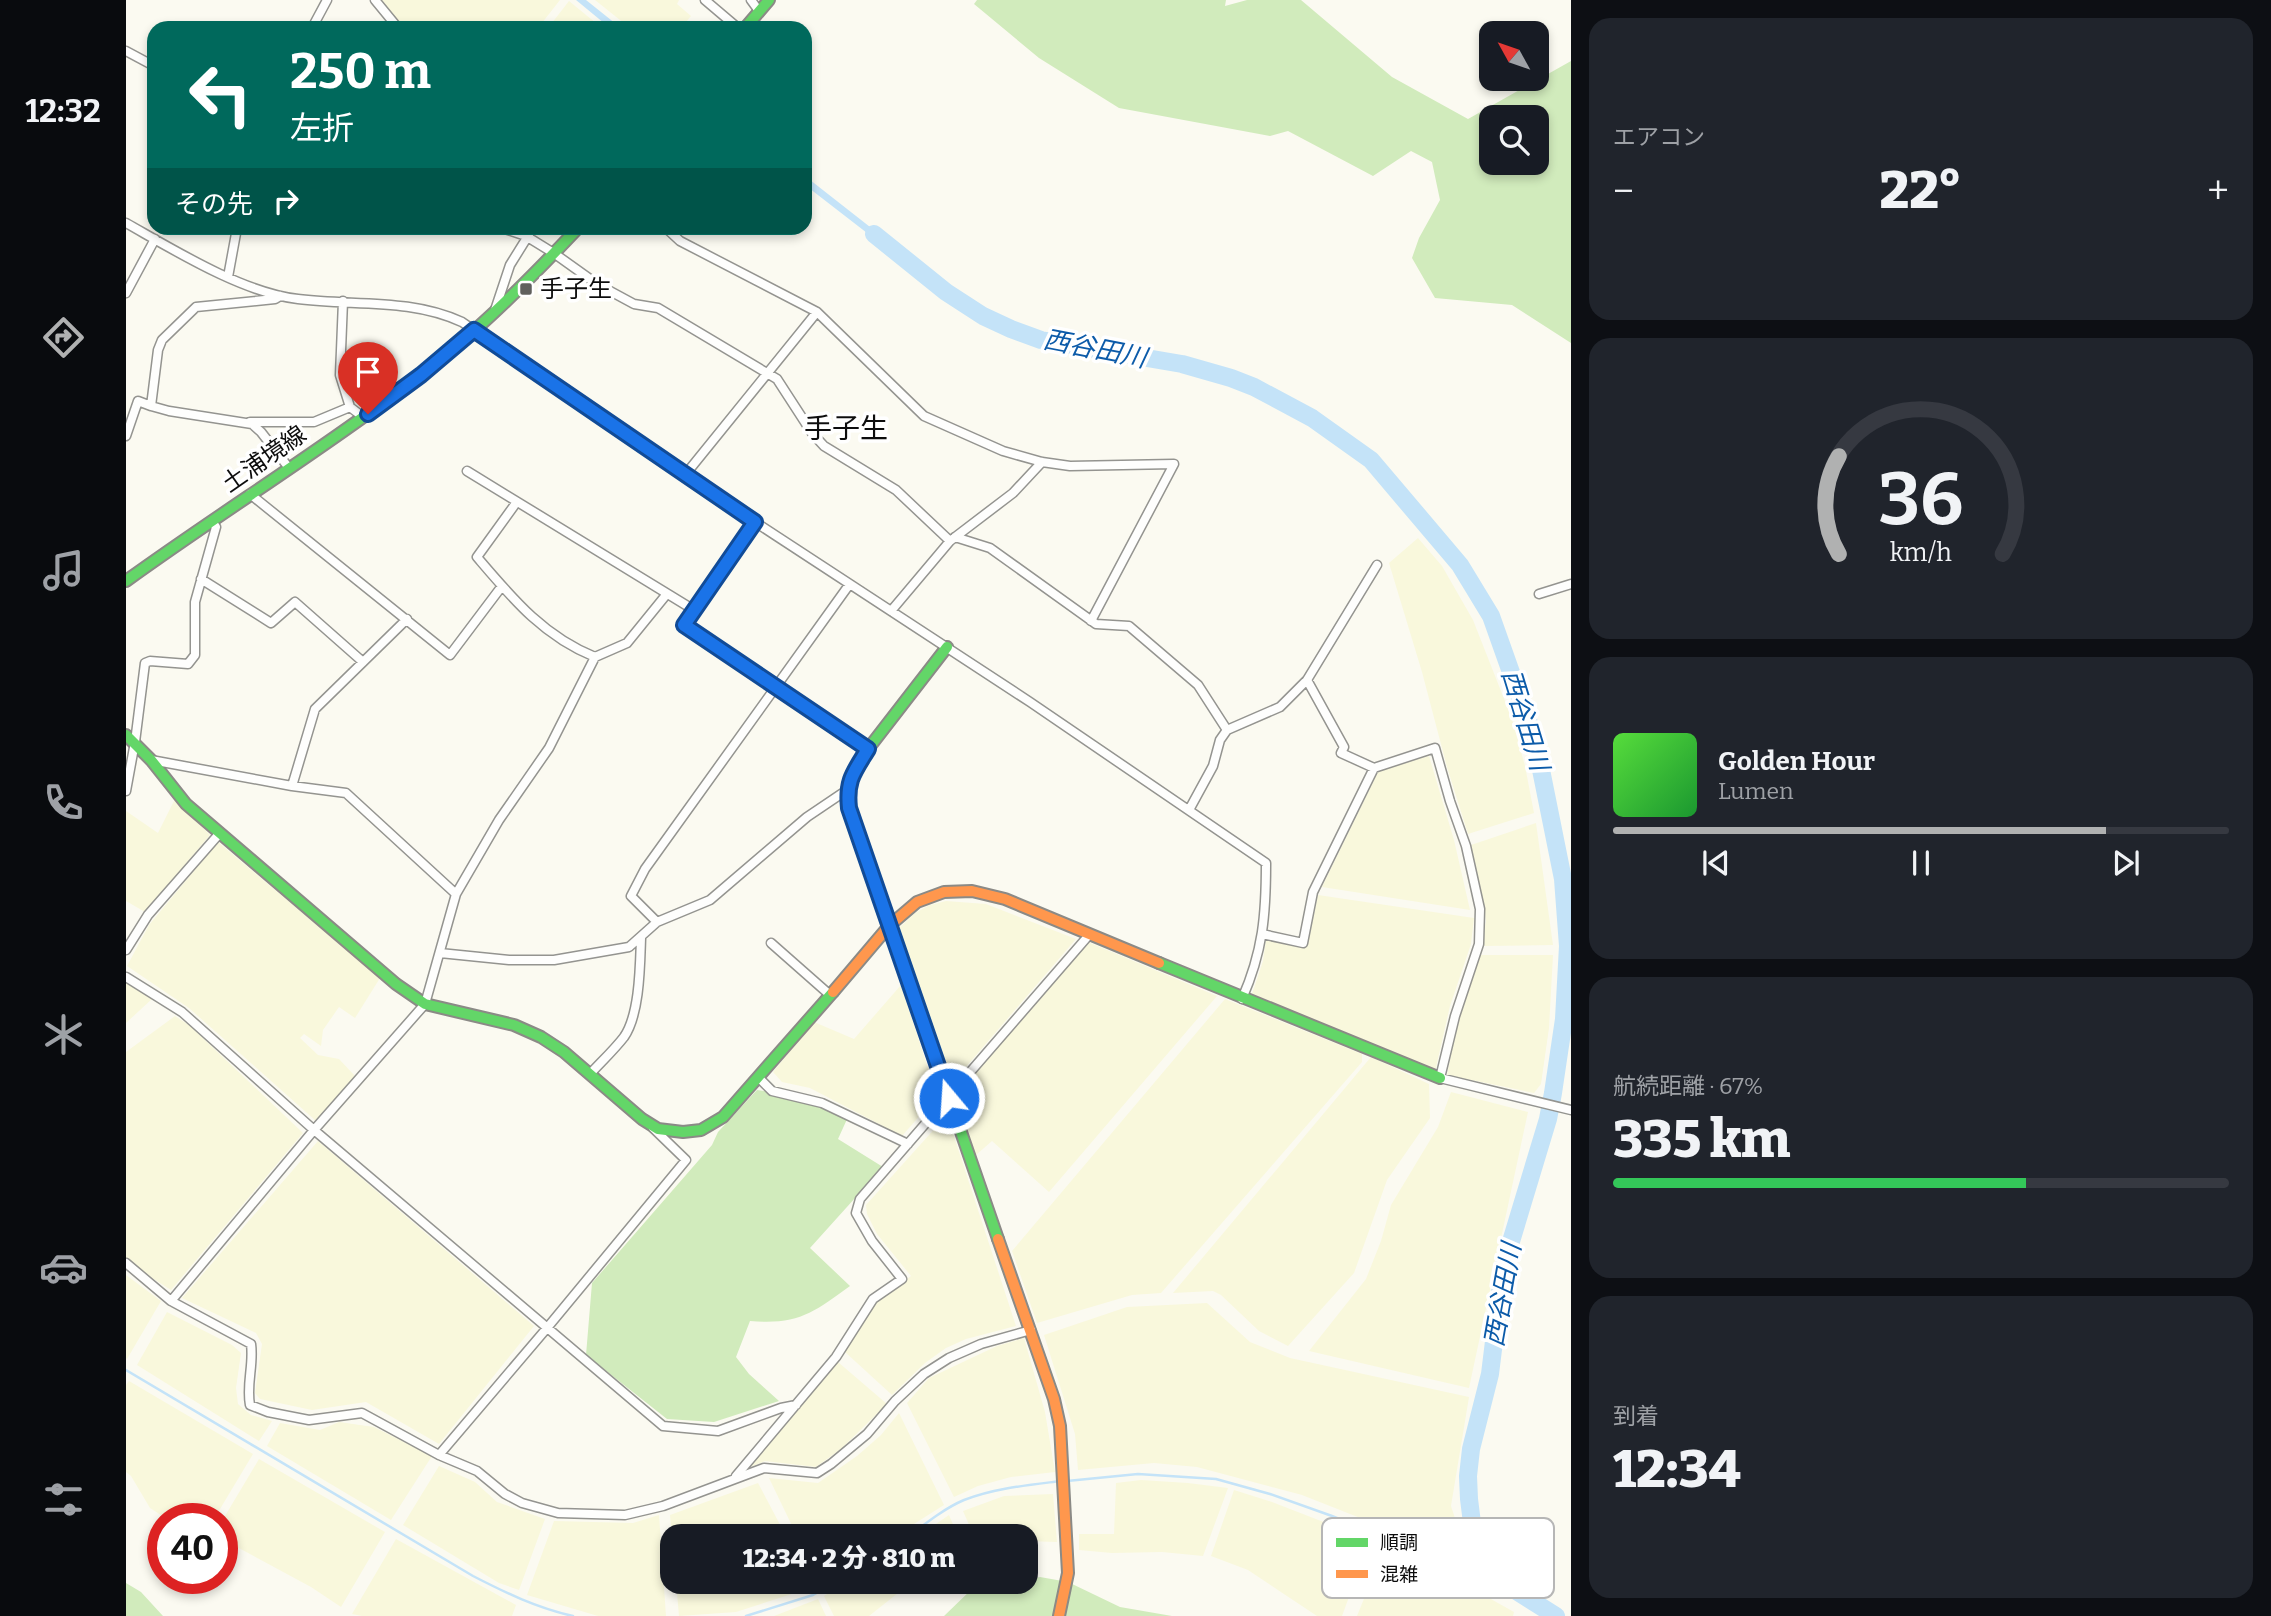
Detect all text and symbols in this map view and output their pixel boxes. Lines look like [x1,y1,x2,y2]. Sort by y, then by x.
north arrow [1479,21,1549,91]
map controls [1479,21,1549,175]
text: 250 m [290,42,431,101]
icon: left [175,49,266,140]
text: 12:32 [25,92,101,130]
button: search [1479,105,1549,175]
text: 左折 [290,109,354,147]
text: エアコン [1613,123,1705,151]
text: 22° [1879,159,1962,222]
text: − [1613,168,1634,214]
text: + [2207,168,2229,214]
icon: right [267,182,305,220]
text: その先 [175,189,253,220]
place label: 手子生 [540,275,612,303]
marker: 手子生 [518,281,534,297]
icon: directions [39,313,88,362]
water label: 西谷田川 [1041,324,1152,375]
pin [338,342,398,414]
icon: arrive [349,353,387,391]
district label: 手子生 [804,412,888,445]
street label: 土浦境線 [217,420,311,498]
text: 36 [1879,457,1963,544]
text: km/h [1890,538,1952,568]
icon: music [39,546,88,595]
water label: 西谷田川 [1495,666,1556,777]
text: Golden Hour [1718,746,1875,777]
text: Lumen [1718,777,1794,805]
icon: phone [39,778,88,827]
icon: previous [1697,844,1735,882]
icon: pause [1902,844,1940,882]
icon: next [2107,844,2145,882]
icon: climate [39,1010,88,1059]
position arrow [912,1061,986,1135]
text: 航続距離 · 67% [1613,1072,1763,1100]
text: 335 km [1613,1108,1791,1171]
water label: 西谷田川 [1479,1238,1528,1349]
icon: car [39,1243,88,1292]
text: 到着 [1613,1402,1659,1430]
text: 12:34 [1613,1438,1741,1501]
icon: filters [39,1475,88,1524]
speed limit sign: 40 [147,1503,238,1594]
legend [1322,1518,1554,1598]
text: 順調 [1380,1531,1418,1554]
text: 12:34 · 2 分 · 810 m [743,1543,955,1574]
text: 混雑 [1380,1563,1418,1586]

